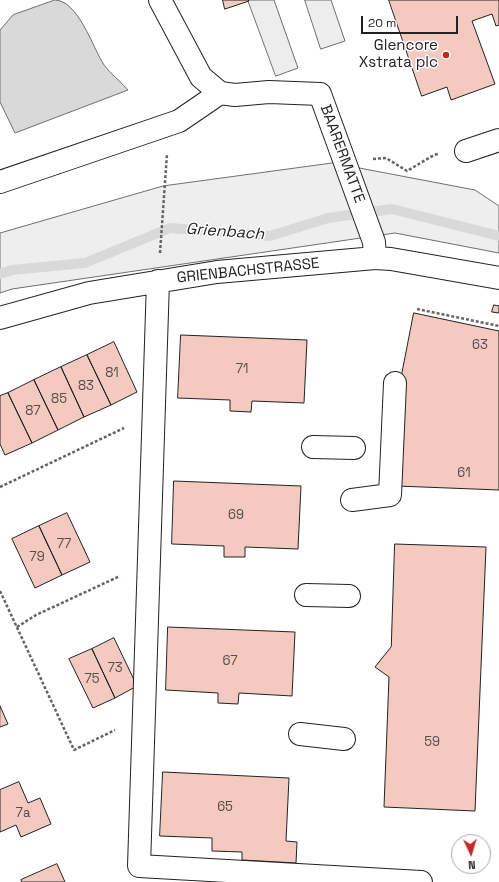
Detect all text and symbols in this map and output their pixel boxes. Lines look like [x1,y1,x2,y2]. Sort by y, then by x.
scale bar [363,8,460,34]
text: 20 m [368,15,396,31]
place label: Glencore Xstrata plc [359,37,438,72]
marker: Glencore Xstrata plc [441,50,451,60]
street label: BAARERMATTE [316,102,368,206]
water label: Grienbach [185,220,265,244]
street label: GRIENBACHSTRASSE [176,255,320,287]
house number: 63 [472,337,488,353]
house number: 71 [236,361,248,377]
house number: 81 [105,365,119,381]
house number: 83 [78,378,94,394]
house number: 85 [51,391,67,407]
house number: 87 [25,403,41,419]
house number: 61 [457,465,471,481]
house number: 69 [228,507,244,523]
house number: 77 [57,536,71,552]
house number: 79 [29,549,45,565]
house number: 67 [222,653,238,669]
house number: 73 [107,660,123,676]
house number: 75 [84,671,100,687]
house number: 59 [424,734,440,750]
house number: 65 [217,799,233,815]
house number: 7a [16,805,30,821]
north arrow [451,834,491,874]
text: N [468,858,476,872]

